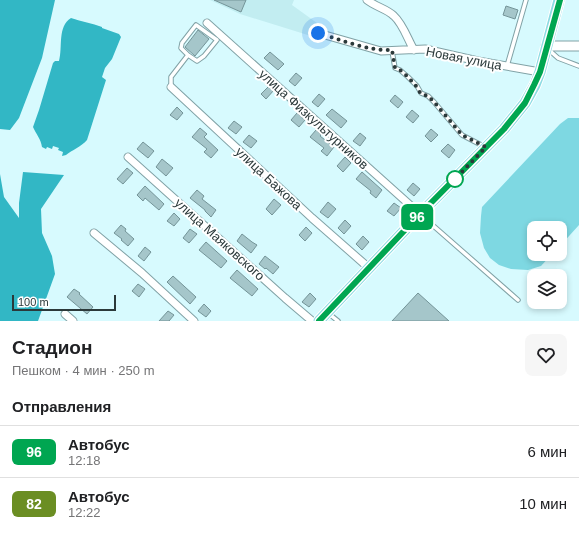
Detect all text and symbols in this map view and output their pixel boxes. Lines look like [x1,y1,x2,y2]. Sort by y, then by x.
your location [308,23,328,43]
street label: Новая улица [425,44,504,73]
street label: улица Физкультурников [256,66,371,172]
street label: улица Бажова [232,144,305,213]
unlabelled marker [446,170,464,188]
street label: улица Маяковского [172,195,268,284]
line badge: 96 [399,204,435,230]
text: 96 [409,209,425,225]
map controls [527,221,567,309]
button: locate [527,221,567,261]
button: layers [527,269,567,309]
scale bar [12,293,116,312]
text: 100 m [18,296,49,308]
button: heart [525,334,567,376]
text: Стадион [12,337,92,358]
text: Пешком · 4 мин · 250 m [12,363,154,378]
text: Отправления [12,398,111,415]
text: Автобус [68,436,130,453]
text: 6 мин [528,443,567,460]
text: 96 [26,444,42,460]
text: 12:18 [68,453,101,468]
text: Автобус [68,488,130,505]
text: 10 мин [519,495,567,512]
text: 82 [26,496,42,512]
text: 12:22 [68,505,101,520]

